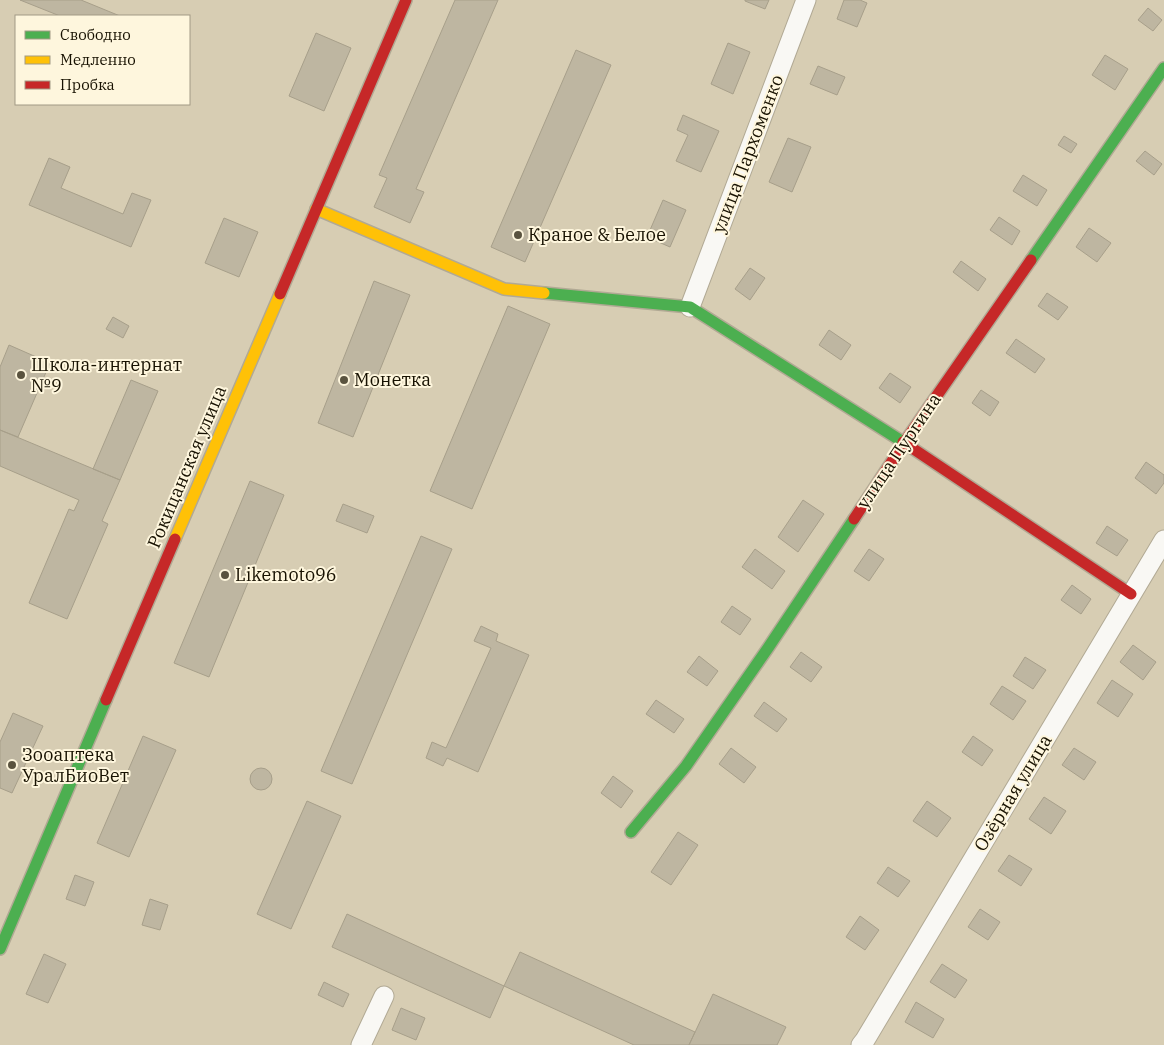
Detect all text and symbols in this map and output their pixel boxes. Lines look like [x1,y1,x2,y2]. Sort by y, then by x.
legend [15,15,190,105]
text: Свободно [60,25,131,44]
text: Медленно [60,50,136,69]
street label: улица Пархоменко [707,71,788,236]
text: Пробка [60,75,115,94]
place label: Краное & Белое [528,223,666,246]
marker: Краное & Белое [512,229,524,241]
place label: Школа-интернат №9 [31,353,182,397]
place label: Монетка [354,368,431,391]
marker: Школа-интернат №9 [15,369,27,381]
marker: Монетка [338,374,350,386]
street label: Рокицанская улица [142,382,231,552]
street label: улица Пургина [851,388,946,513]
place label: Likemoto96 [235,563,337,586]
marker: Likemoto96 [219,569,231,581]
street label: Озёрная улица [969,730,1057,855]
place label: Зооаптека УралБиоВет [22,743,129,787]
marker: Зооаптека УралБиоВет [6,759,18,771]

